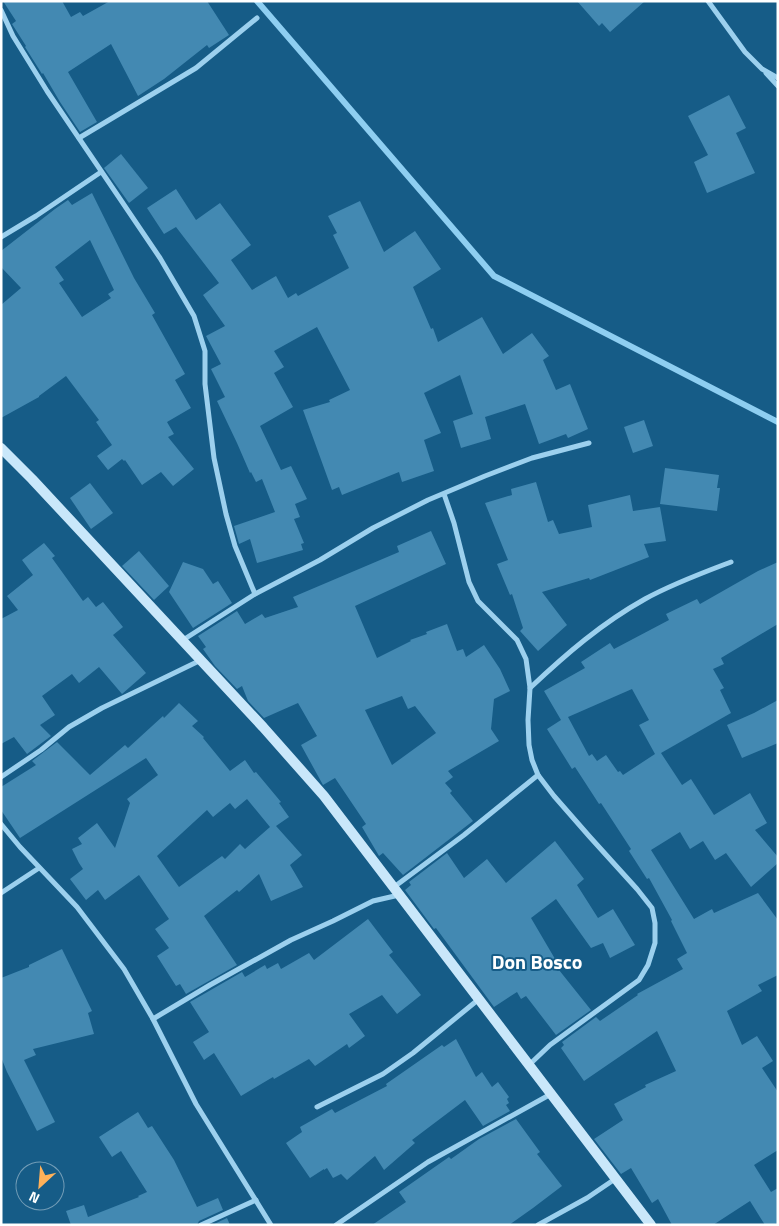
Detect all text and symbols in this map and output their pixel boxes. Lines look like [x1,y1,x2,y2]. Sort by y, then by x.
district label: Don Bosco [492,946,582,977]
north arrow [15,1161,65,1211]
text: N [25,1187,43,1210]

